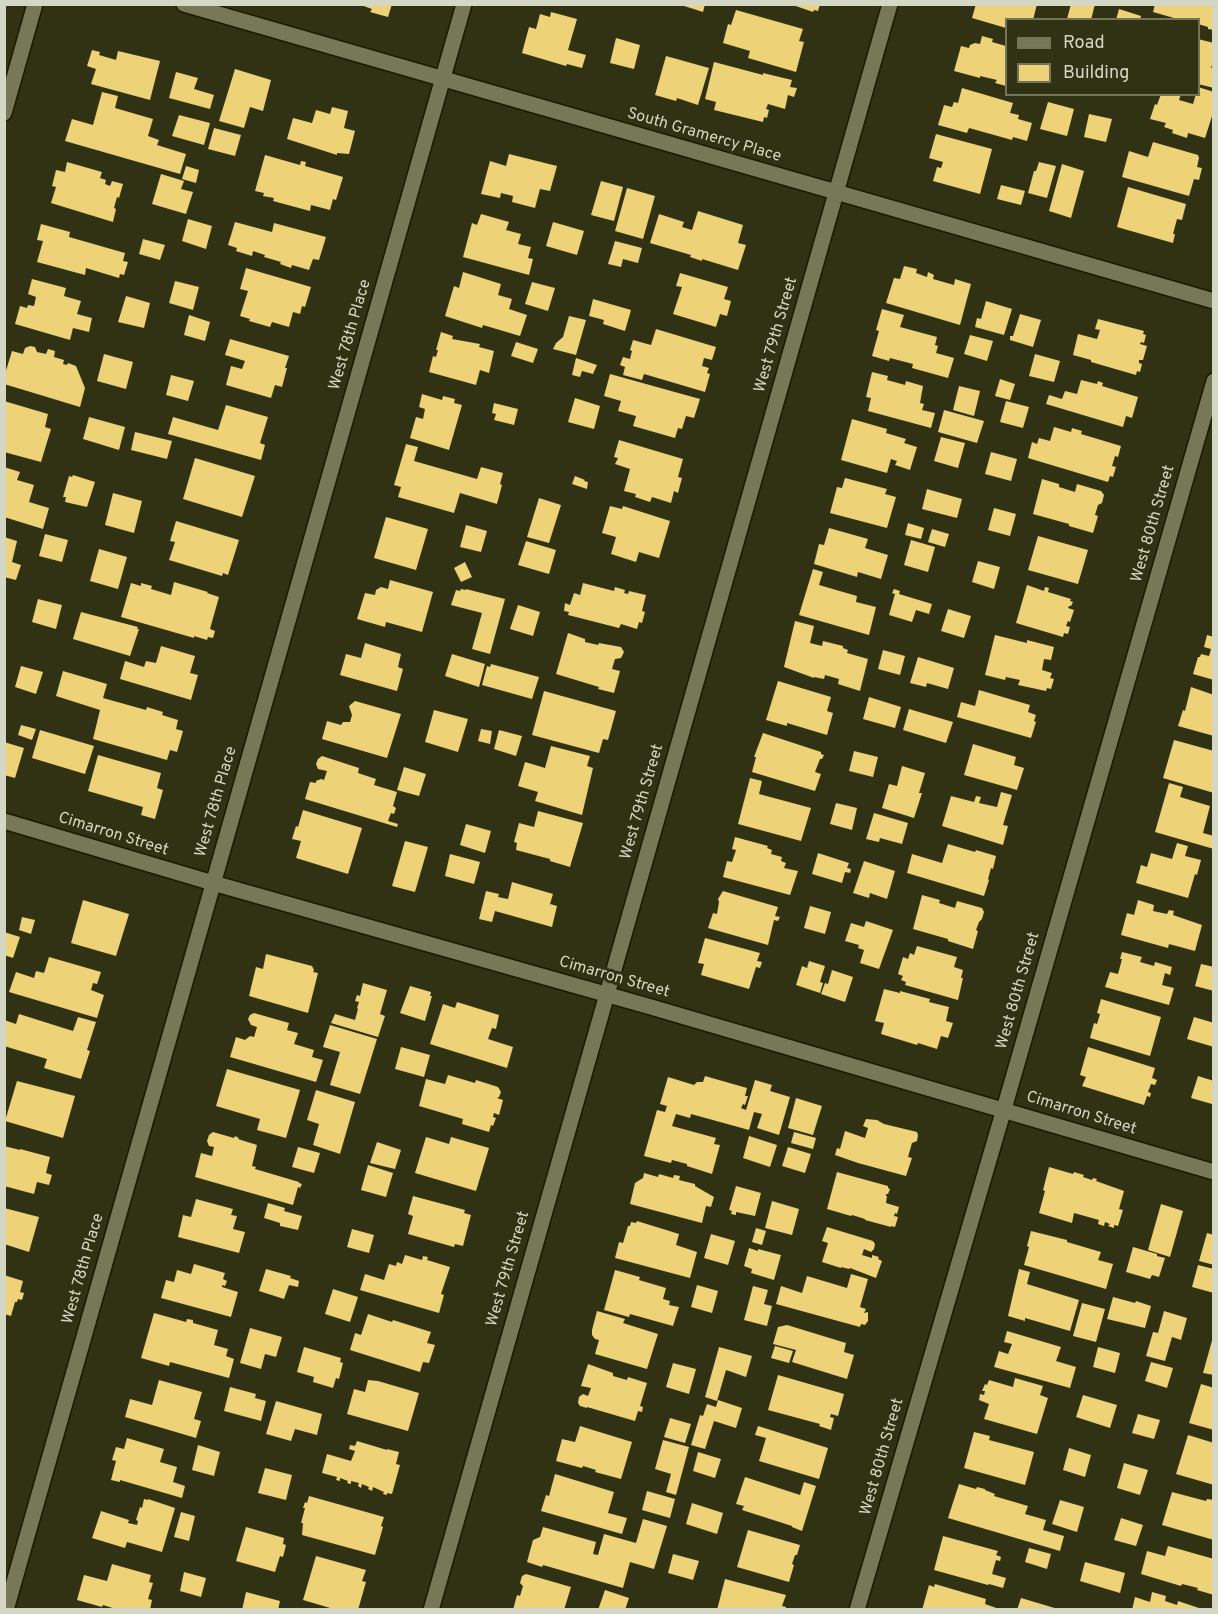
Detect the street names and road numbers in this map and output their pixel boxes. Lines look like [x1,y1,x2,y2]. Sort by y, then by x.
street label: South Gramercy Place [625,105,783,167]
street label: West 79th Street [751,275,803,395]
street label: West 78th Place [326,277,376,393]
street label: West 80th Street [1128,463,1180,585]
street label: West 79th Street [617,742,669,862]
street label: West 78th Place [192,744,242,860]
street label: Cimarron Street [56,809,170,861]
street label: West 80th Street [993,930,1045,1052]
street label: Cimarron Street [556,953,672,1003]
street label: Cimarron Street [1024,1088,1138,1140]
street label: West 79th Street [483,1209,535,1329]
street label: West 78th Place [59,1211,109,1327]
street label: West 80th Street [857,1396,909,1518]

